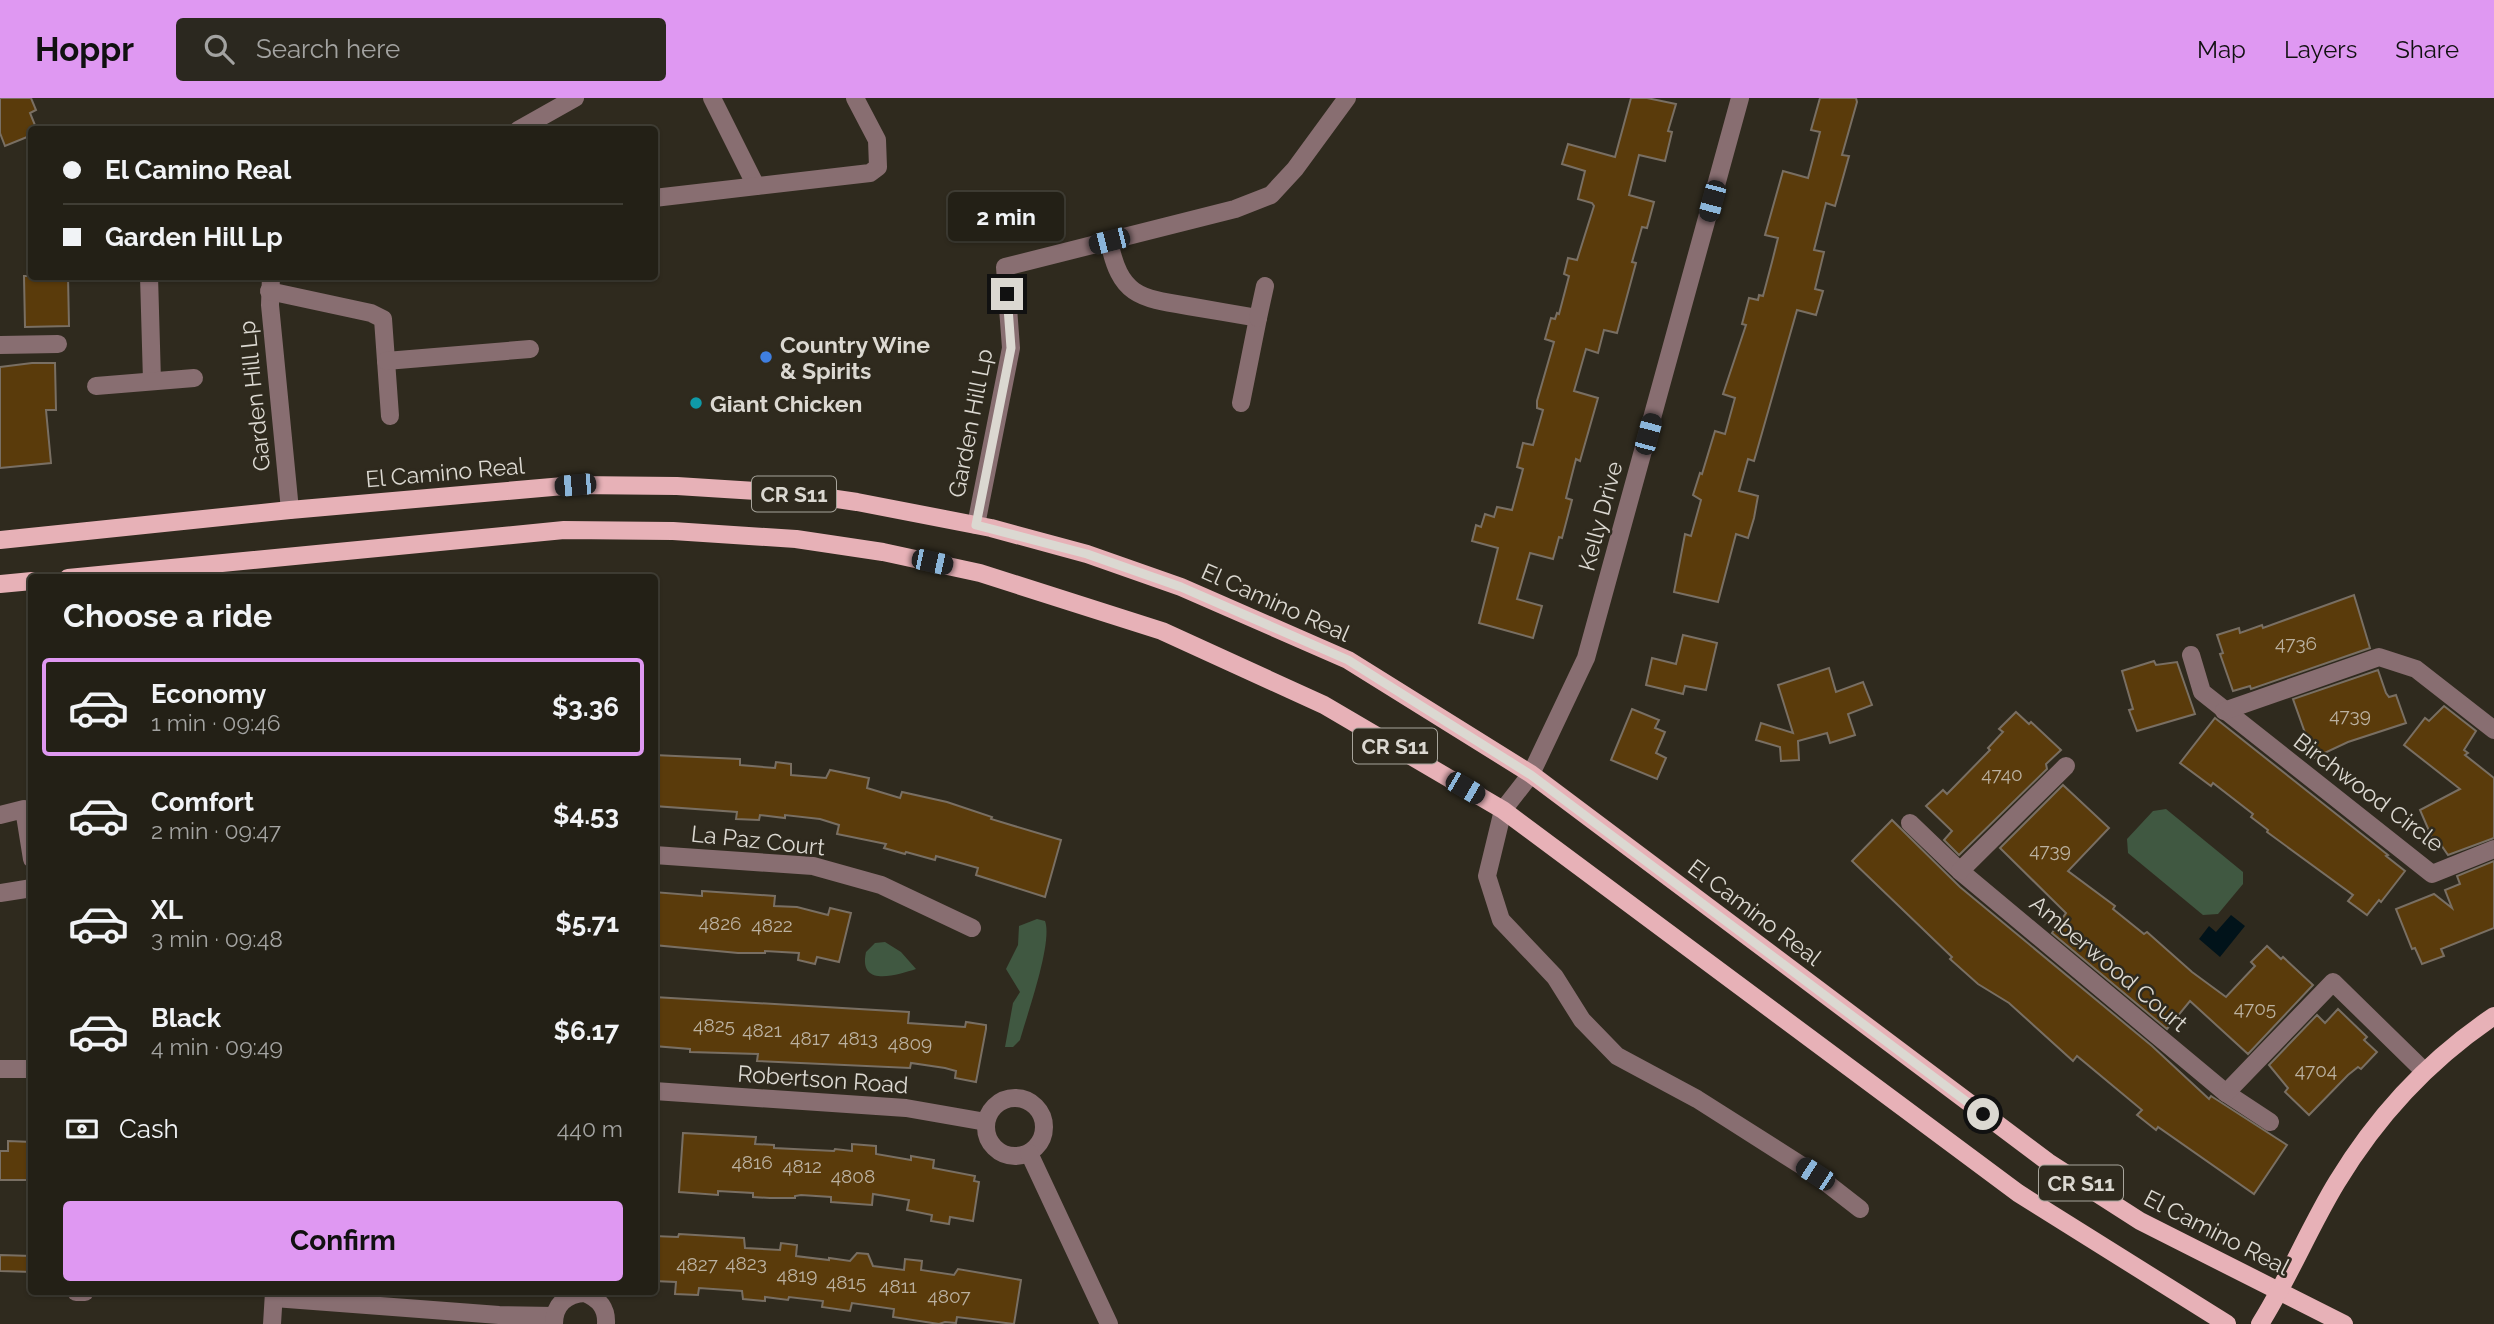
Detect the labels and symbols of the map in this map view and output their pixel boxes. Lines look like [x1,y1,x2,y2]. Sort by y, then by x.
car [1697,178,1728,224]
callout: 2 min [949,192,1065,242]
car [1087,226,1132,256]
route end [991,278,1023,310]
street label: Garden Hill Lp [233,319,275,473]
place label: Country Wine & Spirits [780,331,930,384]
street label: Garden Hill Lp [942,346,998,500]
marker: Country Wine & Spirits [758,349,774,365]
place label: Giant Chicken [710,390,862,417]
marker: Giant Chicken [688,395,704,411]
car [1633,411,1664,457]
street label: El Camino Real [364,452,527,492]
street label: Kelly Drive [1572,458,1628,574]
car [554,473,597,497]
road number: CR S11 [752,476,836,512]
car [910,547,955,577]
street label: El Camino Real [1198,557,1355,647]
house number: 4736 [2275,632,2317,654]
house number: 4739 [2329,704,2371,726]
street label: Birchwood Circle [2289,727,2449,857]
road number: CR S11 [1353,728,1437,764]
house number: 4740 [1981,763,2023,785]
car [1442,768,1489,808]
street label: La Paz Court [690,820,827,860]
house number: 4739 [2029,839,2071,861]
street label: El Camino Real [1683,853,1828,971]
street label: Amberwood Court [2025,889,2193,1037]
house number: 4826 [699,912,742,934]
house number: 4822 [751,914,793,936]
house number: 4705 [2234,997,2276,1019]
house number: 4825 [693,1014,735,1036]
house number: 4821 [742,1019,782,1041]
house number: 4817 [790,1027,830,1049]
house number: 4813 [838,1027,878,1049]
house number: 4809 [888,1032,932,1054]
house number: 4704 [2295,1059,2337,1081]
street label: Robertson Road [737,1060,909,1098]
route start [1967,1098,1999,1130]
house number: 4816 [731,1151,773,1173]
car [1792,1154,1839,1194]
house number: 4812 [782,1155,822,1177]
house number: 4808 [831,1165,875,1187]
road number: CR S11 [2039,1166,2123,1200]
street label: El Camino Real [2140,1184,2295,1281]
house number: 4823 [725,1252,767,1274]
house number: 4827 [676,1253,718,1275]
house number: 4819 [777,1264,817,1286]
house number: 4815 [826,1271,866,1293]
house number: 4811 [879,1275,917,1297]
house number: 4807 [927,1285,971,1307]

